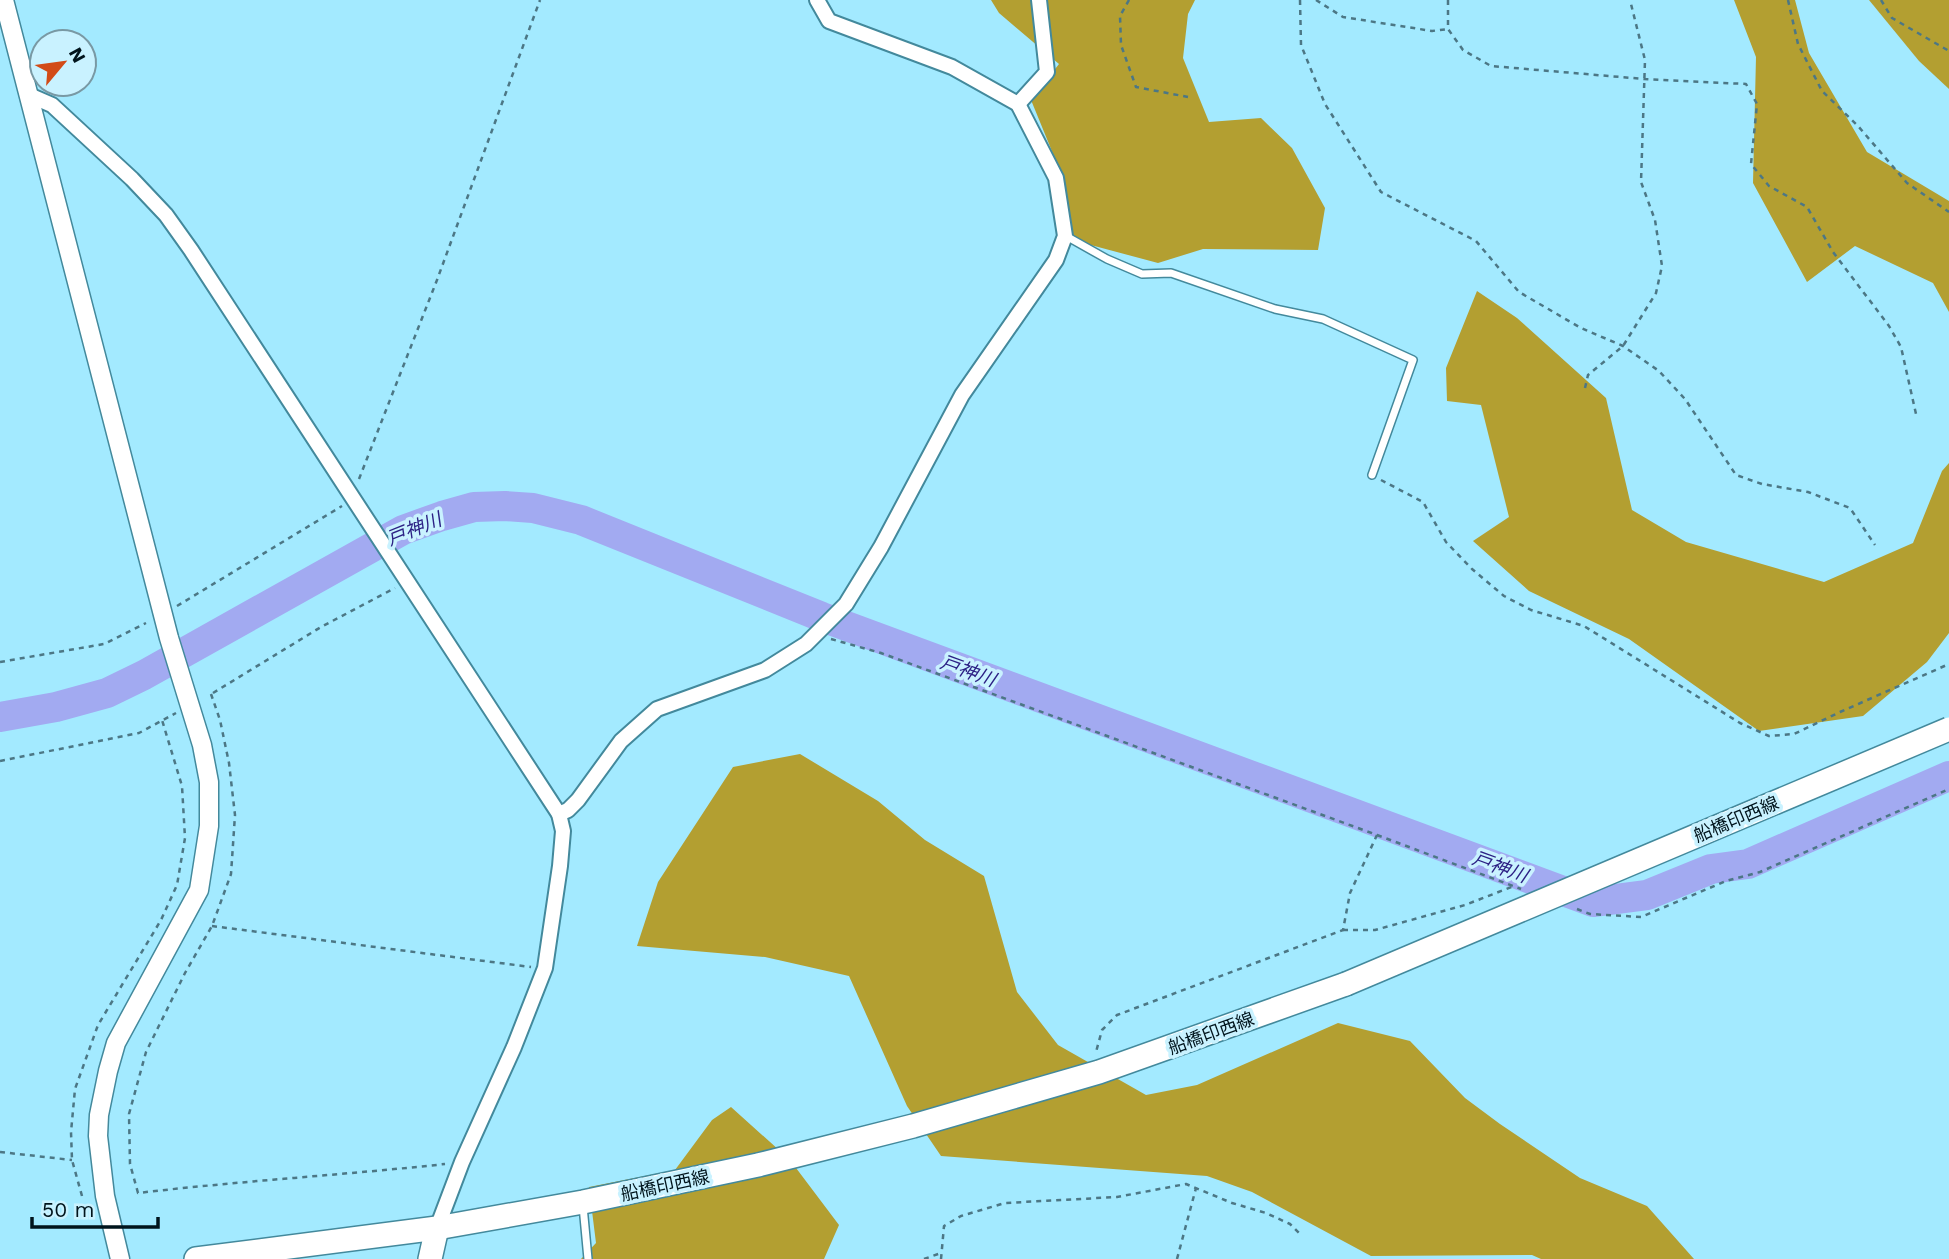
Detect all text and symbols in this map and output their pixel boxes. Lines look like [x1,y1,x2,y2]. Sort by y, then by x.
north arrow [28,28,98,98]
text: N [64,43,91,67]
water label: 戸神川 [383,507,447,550]
water label: 戸神川 [937,650,1001,692]
street label: 船橋印西線 [1690,792,1782,846]
water label: 戸神川 [1469,846,1533,888]
street label: 船橋印西線 [1165,1008,1257,1058]
street label: 船橋印西線 [619,1165,711,1205]
scale bar [32,1186,158,1230]
text: 50 m [42,1197,94,1222]

